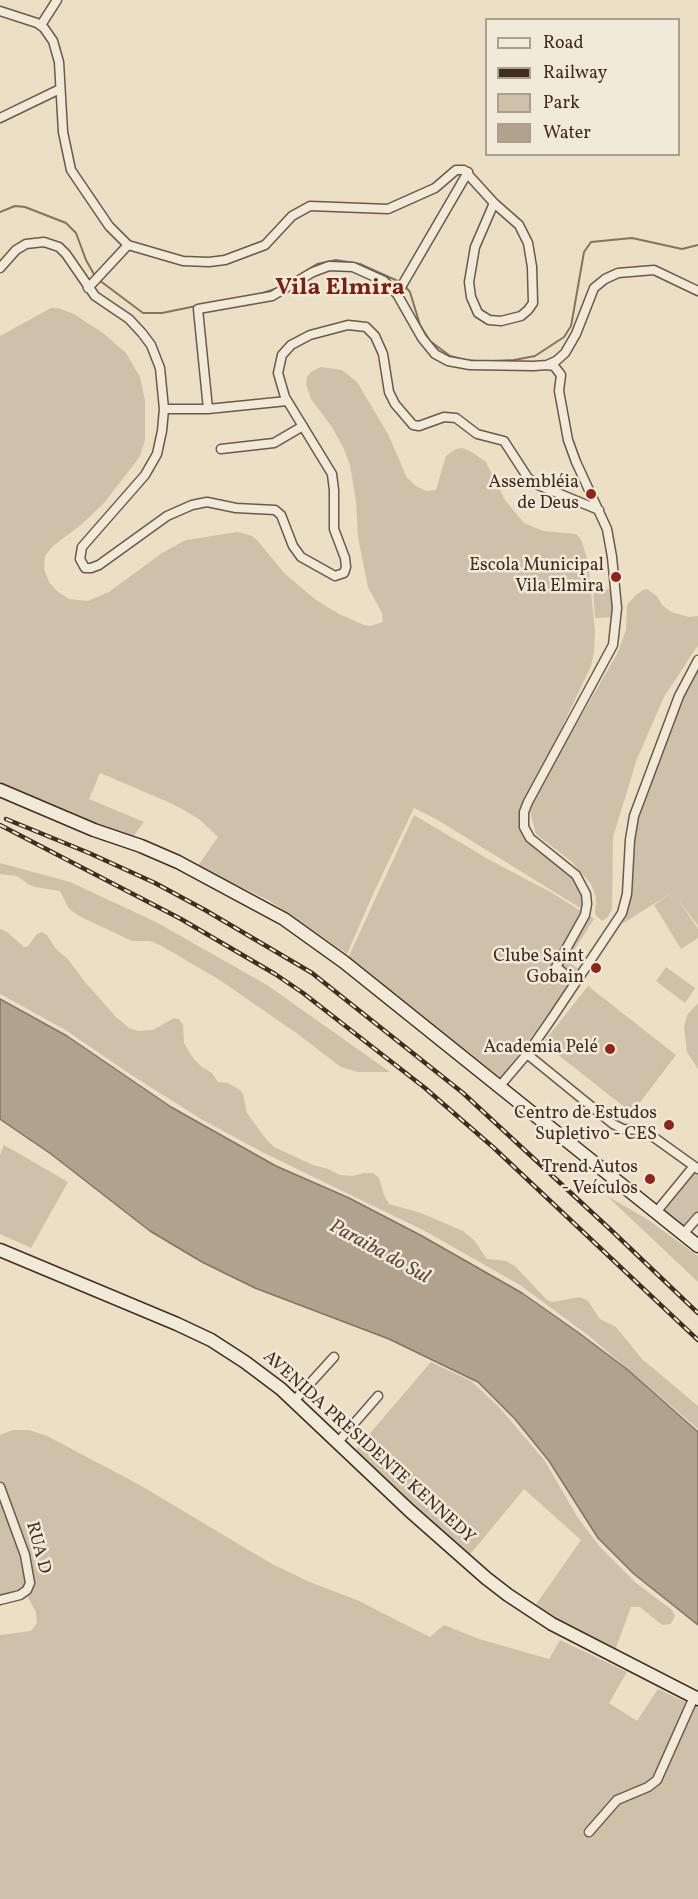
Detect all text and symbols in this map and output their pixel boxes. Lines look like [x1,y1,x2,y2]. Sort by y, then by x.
legend [485,18,680,156]
text: Road [543,31,584,56]
text: Railway [543,61,607,86]
text: Park [543,91,580,116]
text: Water [543,121,591,146]
district label: Vila Elmira [275,276,405,304]
place label: Assembléia de Deus [488,473,579,516]
marker: Assembléia de Deus [584,487,598,501]
place label: Escola Municipal Vila Elmira [469,556,604,598]
marker: Escola Municipal Vila Elmira [609,570,623,584]
place label: Clube Saint Gobain [493,947,584,990]
marker: Clube Saint Gobain [589,961,603,975]
place label: Academia Pelé [484,1038,598,1060]
marker: Academia Pelé [603,1042,617,1056]
place label: Centro de Estudos Supletivo - CES [514,1104,657,1146]
marker: Centro de Estudos Supletivo - CES [662,1118,676,1132]
place label: Trend Autos - Veículos [542,1158,638,1200]
marker: Trend Autos - Veículos [643,1172,657,1186]
water label: Paraiba do Sul [324,1215,434,1291]
street label: AVENIDA PRESIDENTE KENNEDY [257,1347,479,1549]
street label: RUA D [20,1520,54,1576]

